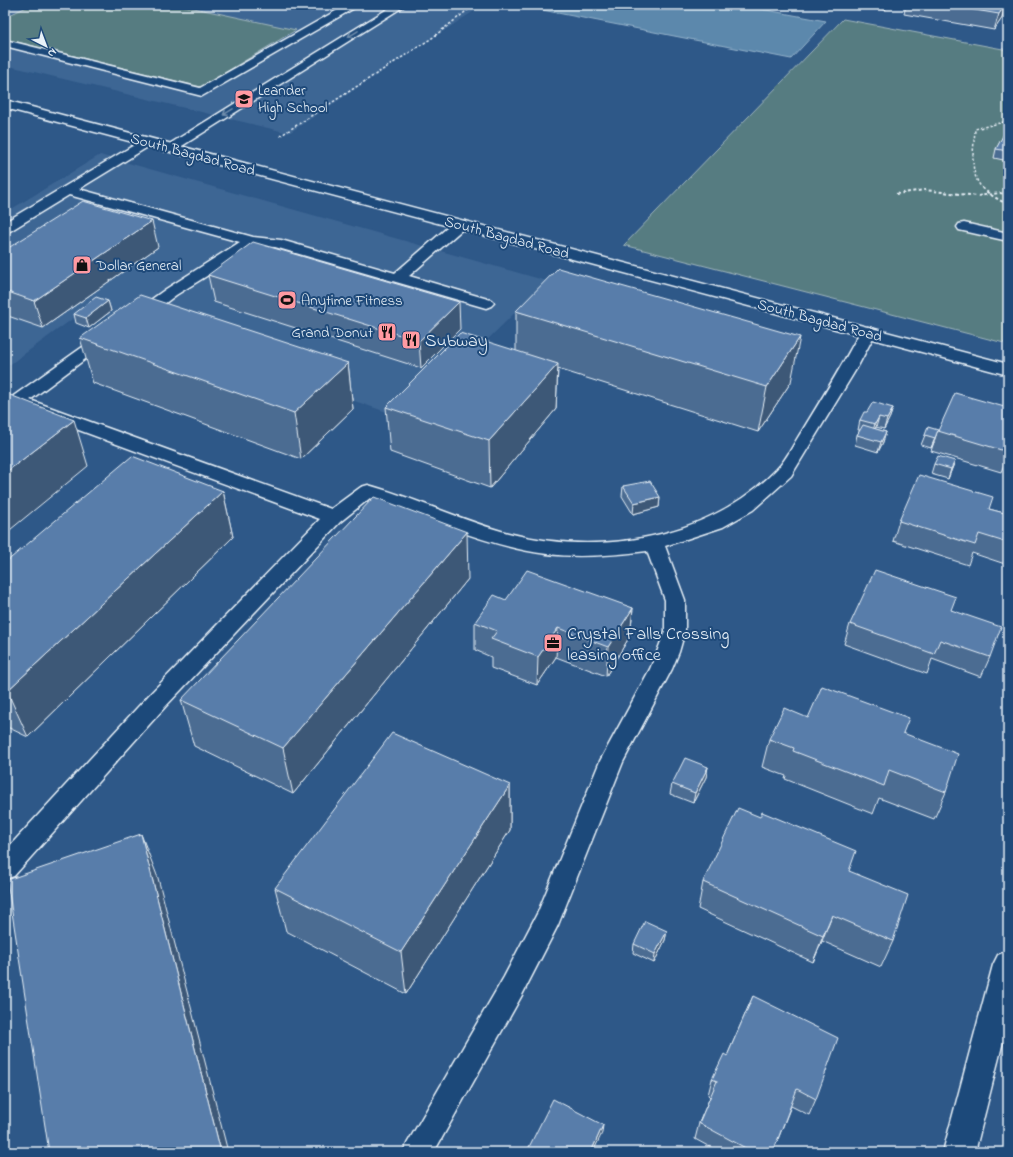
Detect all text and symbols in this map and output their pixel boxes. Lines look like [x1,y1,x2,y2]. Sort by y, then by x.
north arrow [26,26,66,66]
one-way arrow [347,31,359,39]
text: N [44,44,60,61]
place label: Leander High School [258,80,328,120]
school or university icon: Leander High School [233,88,255,110]
one-way arrow [222,108,234,116]
street label: South Bagdad Road [128,128,258,183]
street label: South Bagdad Road [442,211,572,266]
shop icon: Dollar General [71,254,93,276]
place label: Dollar General [95,255,181,277]
sports icon: Anytime Fitness [276,289,298,311]
place label: Anytime Fitness [301,290,403,313]
street label: South Bagdad Road [755,294,885,349]
restaurant icon: Grand Donut [376,321,398,343]
place label: Grand Donut [291,322,373,344]
restaurant icon: Subway [400,329,422,351]
place label: Subway [425,329,488,355]
place label: Crystal Falls Crossing leasing office [567,622,729,670]
office icon: Crystal Falls Crossing leasing office [542,632,564,654]

